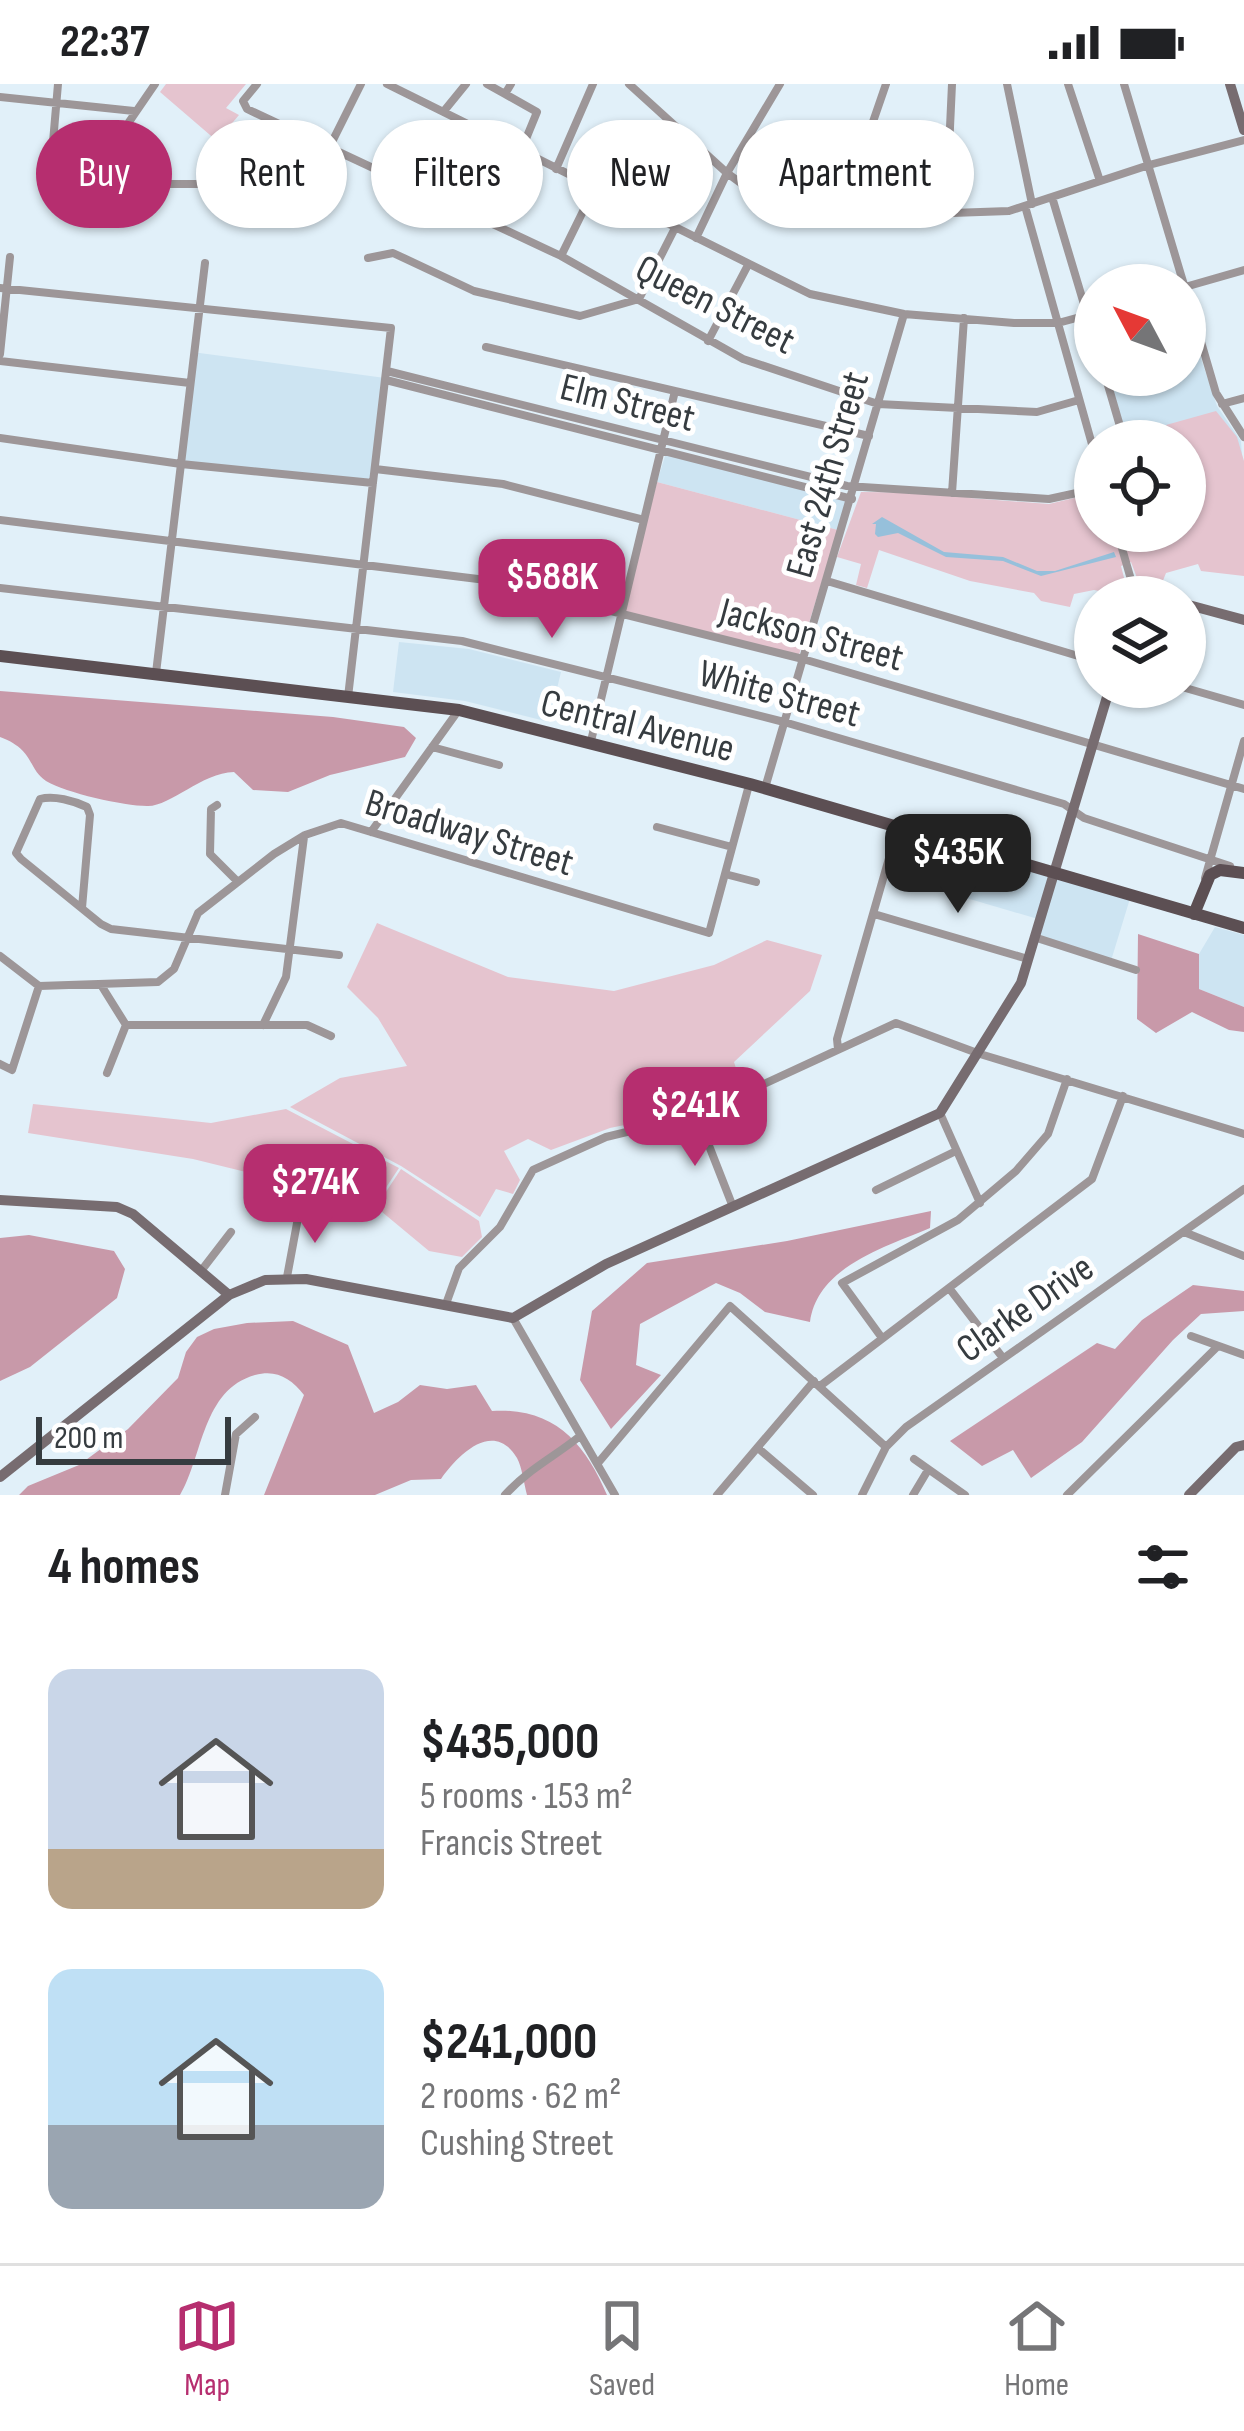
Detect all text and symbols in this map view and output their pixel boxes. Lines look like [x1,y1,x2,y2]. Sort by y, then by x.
text: 22:37 [60,15,149,70]
chip: Buy [36,120,172,228]
chip: Rent [196,120,347,228]
chip: Filters [371,120,543,228]
chip: New [567,120,713,228]
chip: Apartment [737,120,974,228]
street label: Queen Street [628,245,802,365]
north arrow [1074,264,1206,396]
map controls [1074,264,1206,708]
street label: Elm Street [555,364,699,443]
street label: East 24th Street [777,366,880,583]
button: locate [1074,420,1206,552]
pin: $588K [468,539,636,641]
text: $588K [505,554,599,601]
button: layers [1074,576,1206,708]
street label: Jackson Street [713,588,908,682]
street label: White Street [694,650,865,738]
street label: Central Avenue [536,680,739,773]
street label: Broadway Street [360,779,579,887]
pin: $435K [874,814,1042,916]
text: $435K [912,829,1004,876]
pin: $241K [611,1067,779,1169]
text: $241K [650,1082,740,1129]
pin: $274K [231,1144,399,1246]
text: $274K [270,1159,360,1206]
street label: Clarke Drive [948,1245,1103,1373]
scale bar [36,1411,231,1464]
text: 200 m [54,1418,123,1458]
icon: filters [1130,1534,1196,1600]
text: 4 homes [48,1537,200,1598]
text: $435,000 [420,1712,599,1773]
icon: home [144,1717,288,1861]
text: 5 rooms · 153 m² [420,1773,633,1820]
text: Francis Street [420,1820,602,1867]
text: $241,000 [420,2012,597,2073]
icon: home [144,2017,288,2161]
text: 2 rooms · 62 m² [420,2073,621,2120]
text: Cushing Street [420,2120,614,2167]
tab: Map [174,2293,240,2405]
tab: Saved [589,2293,655,2405]
tab: Home [1004,2293,1070,2405]

